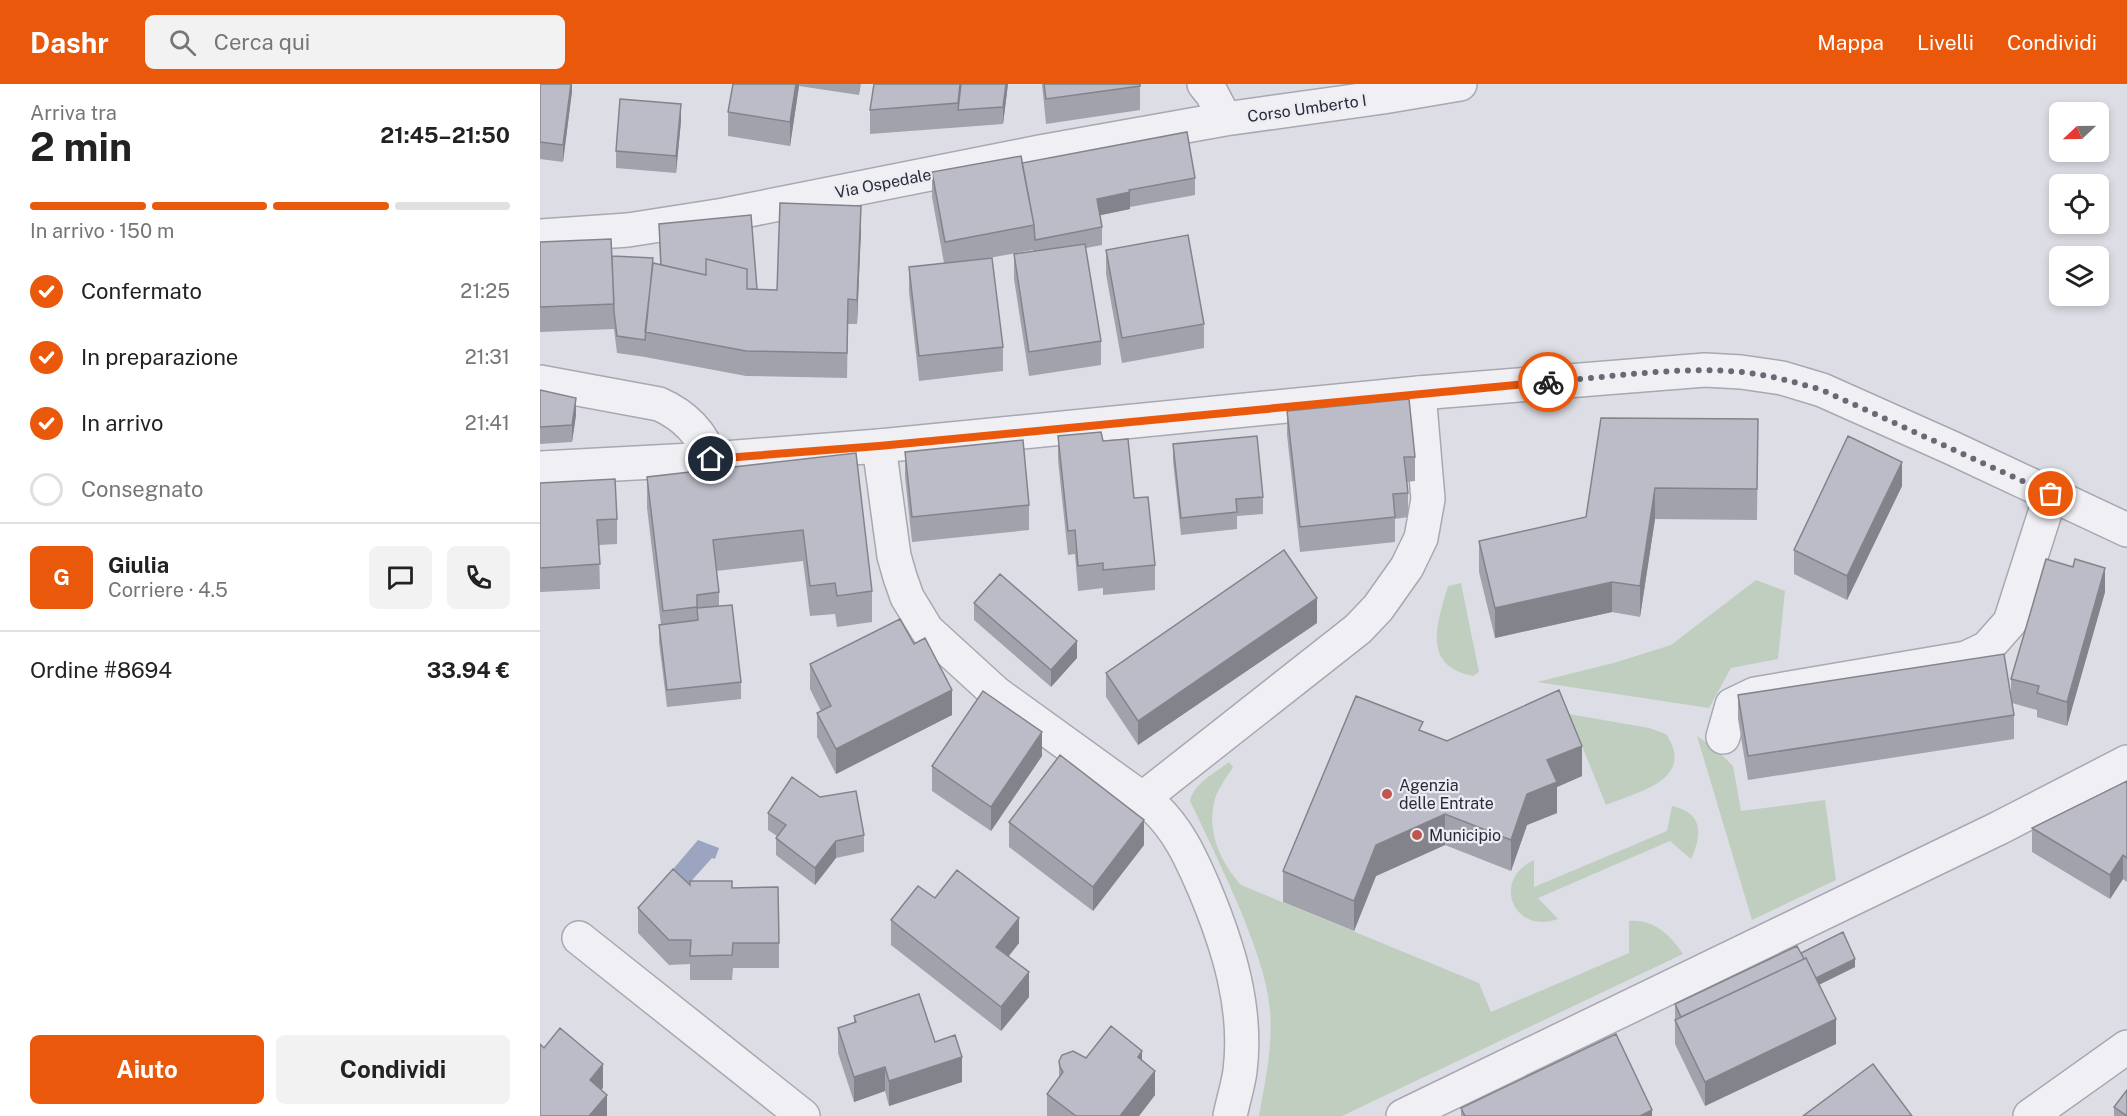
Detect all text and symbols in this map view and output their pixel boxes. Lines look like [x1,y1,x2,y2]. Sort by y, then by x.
search box [145,15,565,69]
text: Dashr [30,26,109,59]
icon: search [166,26,199,59]
text: Cerca qui [214,29,310,55]
text: Mappa [1817,30,1884,55]
text: Livelli [1917,30,1974,55]
text: Condividi [2007,30,2097,55]
street label: Corso Umberto I [1246,91,1368,126]
text: Arriva tra [30,101,117,125]
north arrow [2049,102,2109,162]
map controls [2049,102,2109,306]
text: 21:45–21:50 [380,122,510,148]
text: 2 min [30,124,132,170]
street label: Via Ospedale [833,165,933,202]
button: locate [2049,174,2109,234]
text: In arrivo · 150 m [30,219,174,243]
button: layers [2049,246,2109,306]
icon: check [30,275,63,308]
text: Confermato [81,278,202,304]
text: 21:25 [460,279,510,303]
icon: check [30,341,63,374]
text: In preparazione [81,344,238,370]
text: 21:31 [465,345,510,369]
courier [1518,352,1578,412]
icon: bike [1532,366,1565,399]
icon: check [30,407,63,440]
text: In arrivo [81,410,163,436]
text: 21:41 [465,411,510,435]
pin [685,433,736,484]
icon: home [694,442,727,475]
pin [2025,468,2076,519]
text: Consegnato [81,476,203,502]
icon: bag [2034,477,2067,510]
button: chat [369,546,432,609]
button: phone [447,546,510,609]
text: Giulia [108,552,169,578]
text: G [53,564,70,590]
text: Corriere · 4.5 [108,578,228,602]
text: Ordine #8694 [30,657,172,683]
text: 33.94 € [427,657,510,683]
place label: Agenzia delle Entrate [1399,776,1494,813]
marker: Agenzia delle Entrate [1380,787,1394,801]
place label: Municipio [1429,826,1501,845]
marker: Municipio [1410,828,1424,842]
button: Aiuto [30,1035,264,1104]
button: Condividi [276,1035,510,1104]

